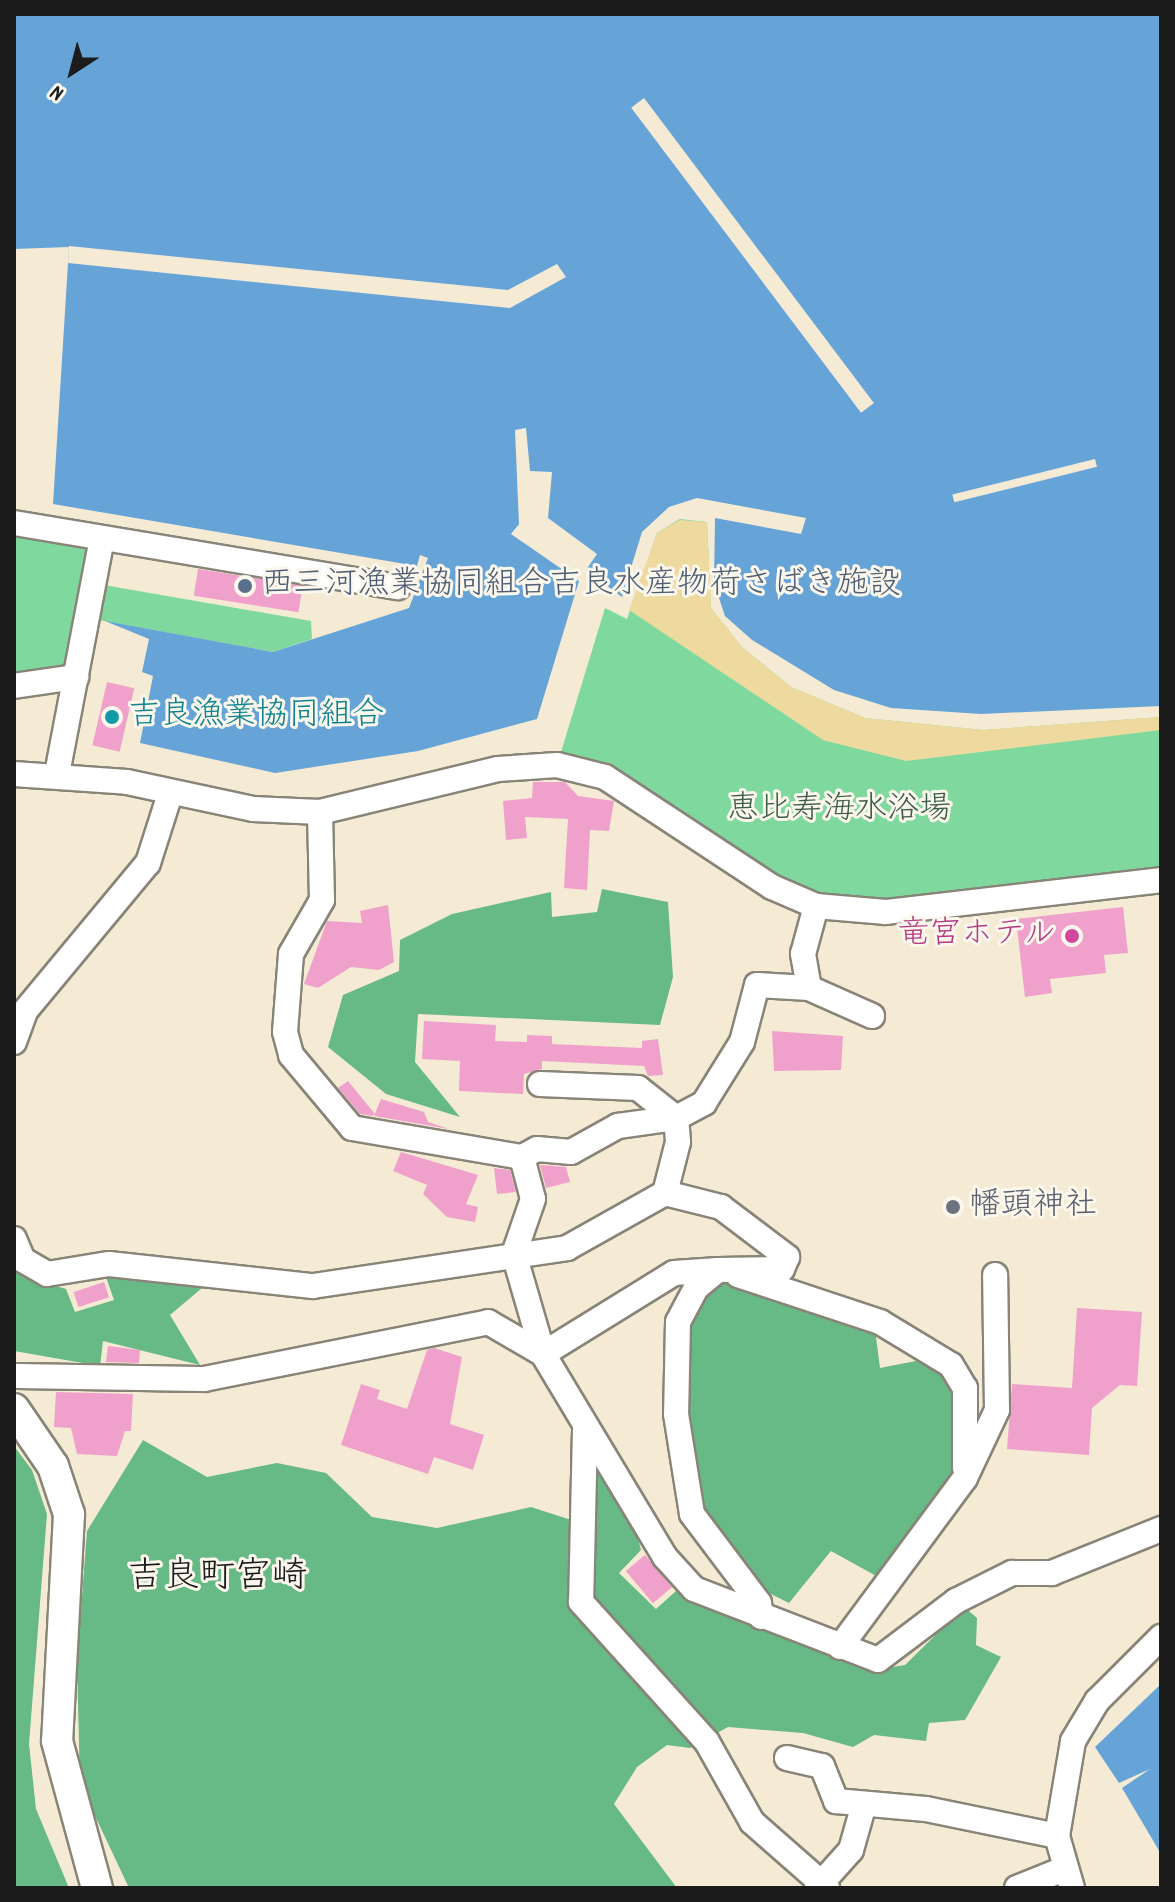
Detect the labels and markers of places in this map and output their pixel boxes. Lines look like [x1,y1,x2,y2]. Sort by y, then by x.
place label: 西三河漁業協同組合吉良水産物荷さばき施設 [261,567,901,605]
marker: 西三河漁業協同組合吉良水産物荷さばき施設 [236,577,254,595]
place label: 吉良漁業協同組合 [128,698,384,736]
marker: 吉良漁業協同組合 [103,708,121,726]
place label: 竜宮ホテル [896,917,1056,955]
marker: 竜宮ホテル [1063,927,1081,945]
place label: 幡頭神社 [969,1188,1097,1226]
marker: 幡頭神社 [944,1198,962,1216]

